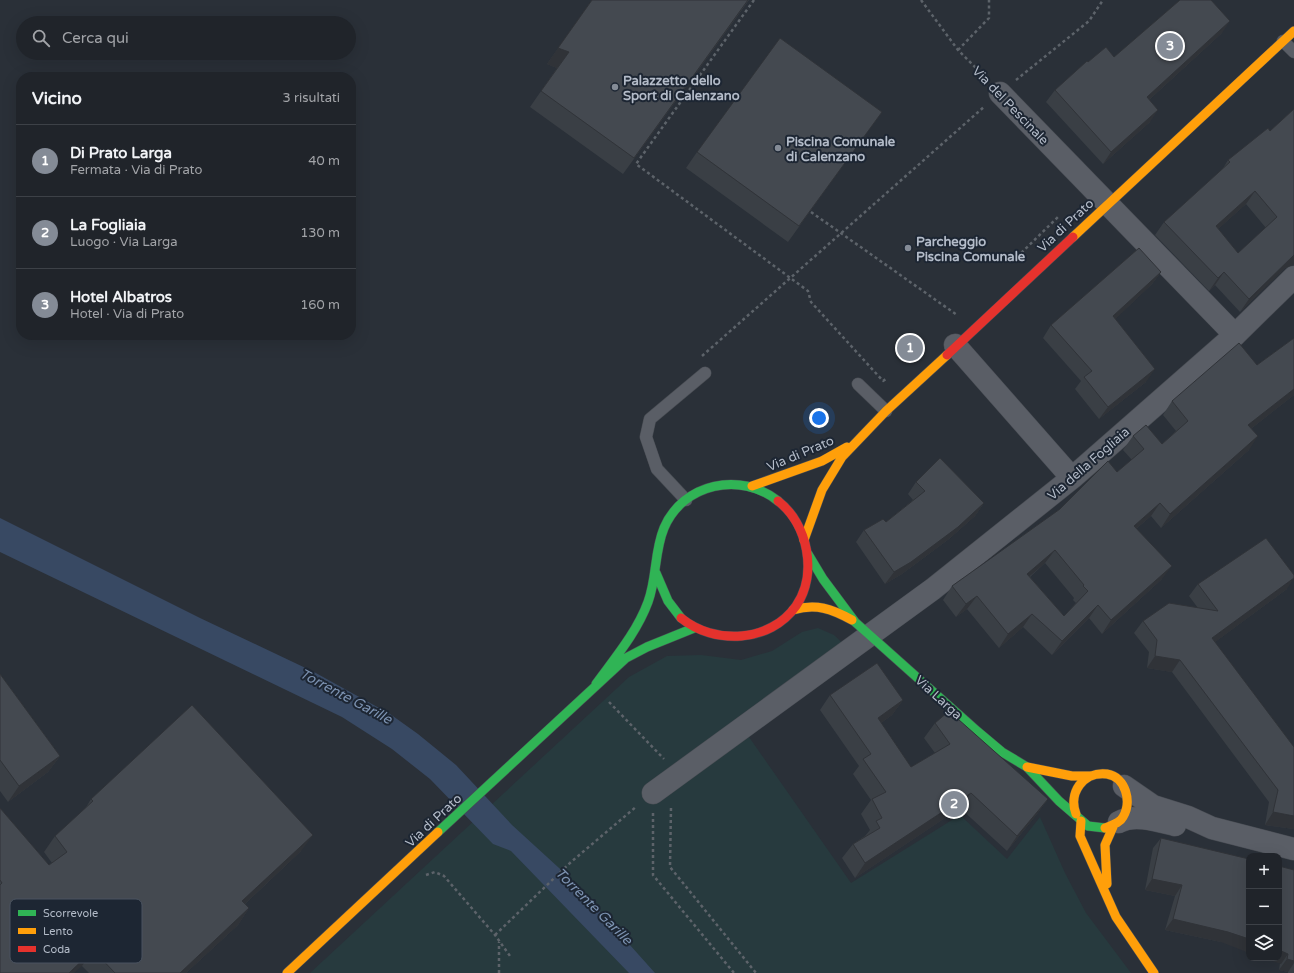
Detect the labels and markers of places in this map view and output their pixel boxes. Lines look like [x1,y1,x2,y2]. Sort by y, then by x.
pin: 3 [1157,31,1183,61]
place label: Palazzetto dello Sport di Calenzano [623,73,740,104]
marker: Palazzetto dello Sport di Calenzano [610,82,620,92]
place label: Piscina Comunale di Calenzano [786,134,896,165]
marker: Piscina Comunale di Calenzano [773,143,783,153]
place label: Parcheggio Piscina Comunale [916,234,1026,265]
marker: Parcheggio Piscina Comunale [903,243,913,253]
pin: 1 [897,333,923,363]
pin: 2 [941,789,967,819]

